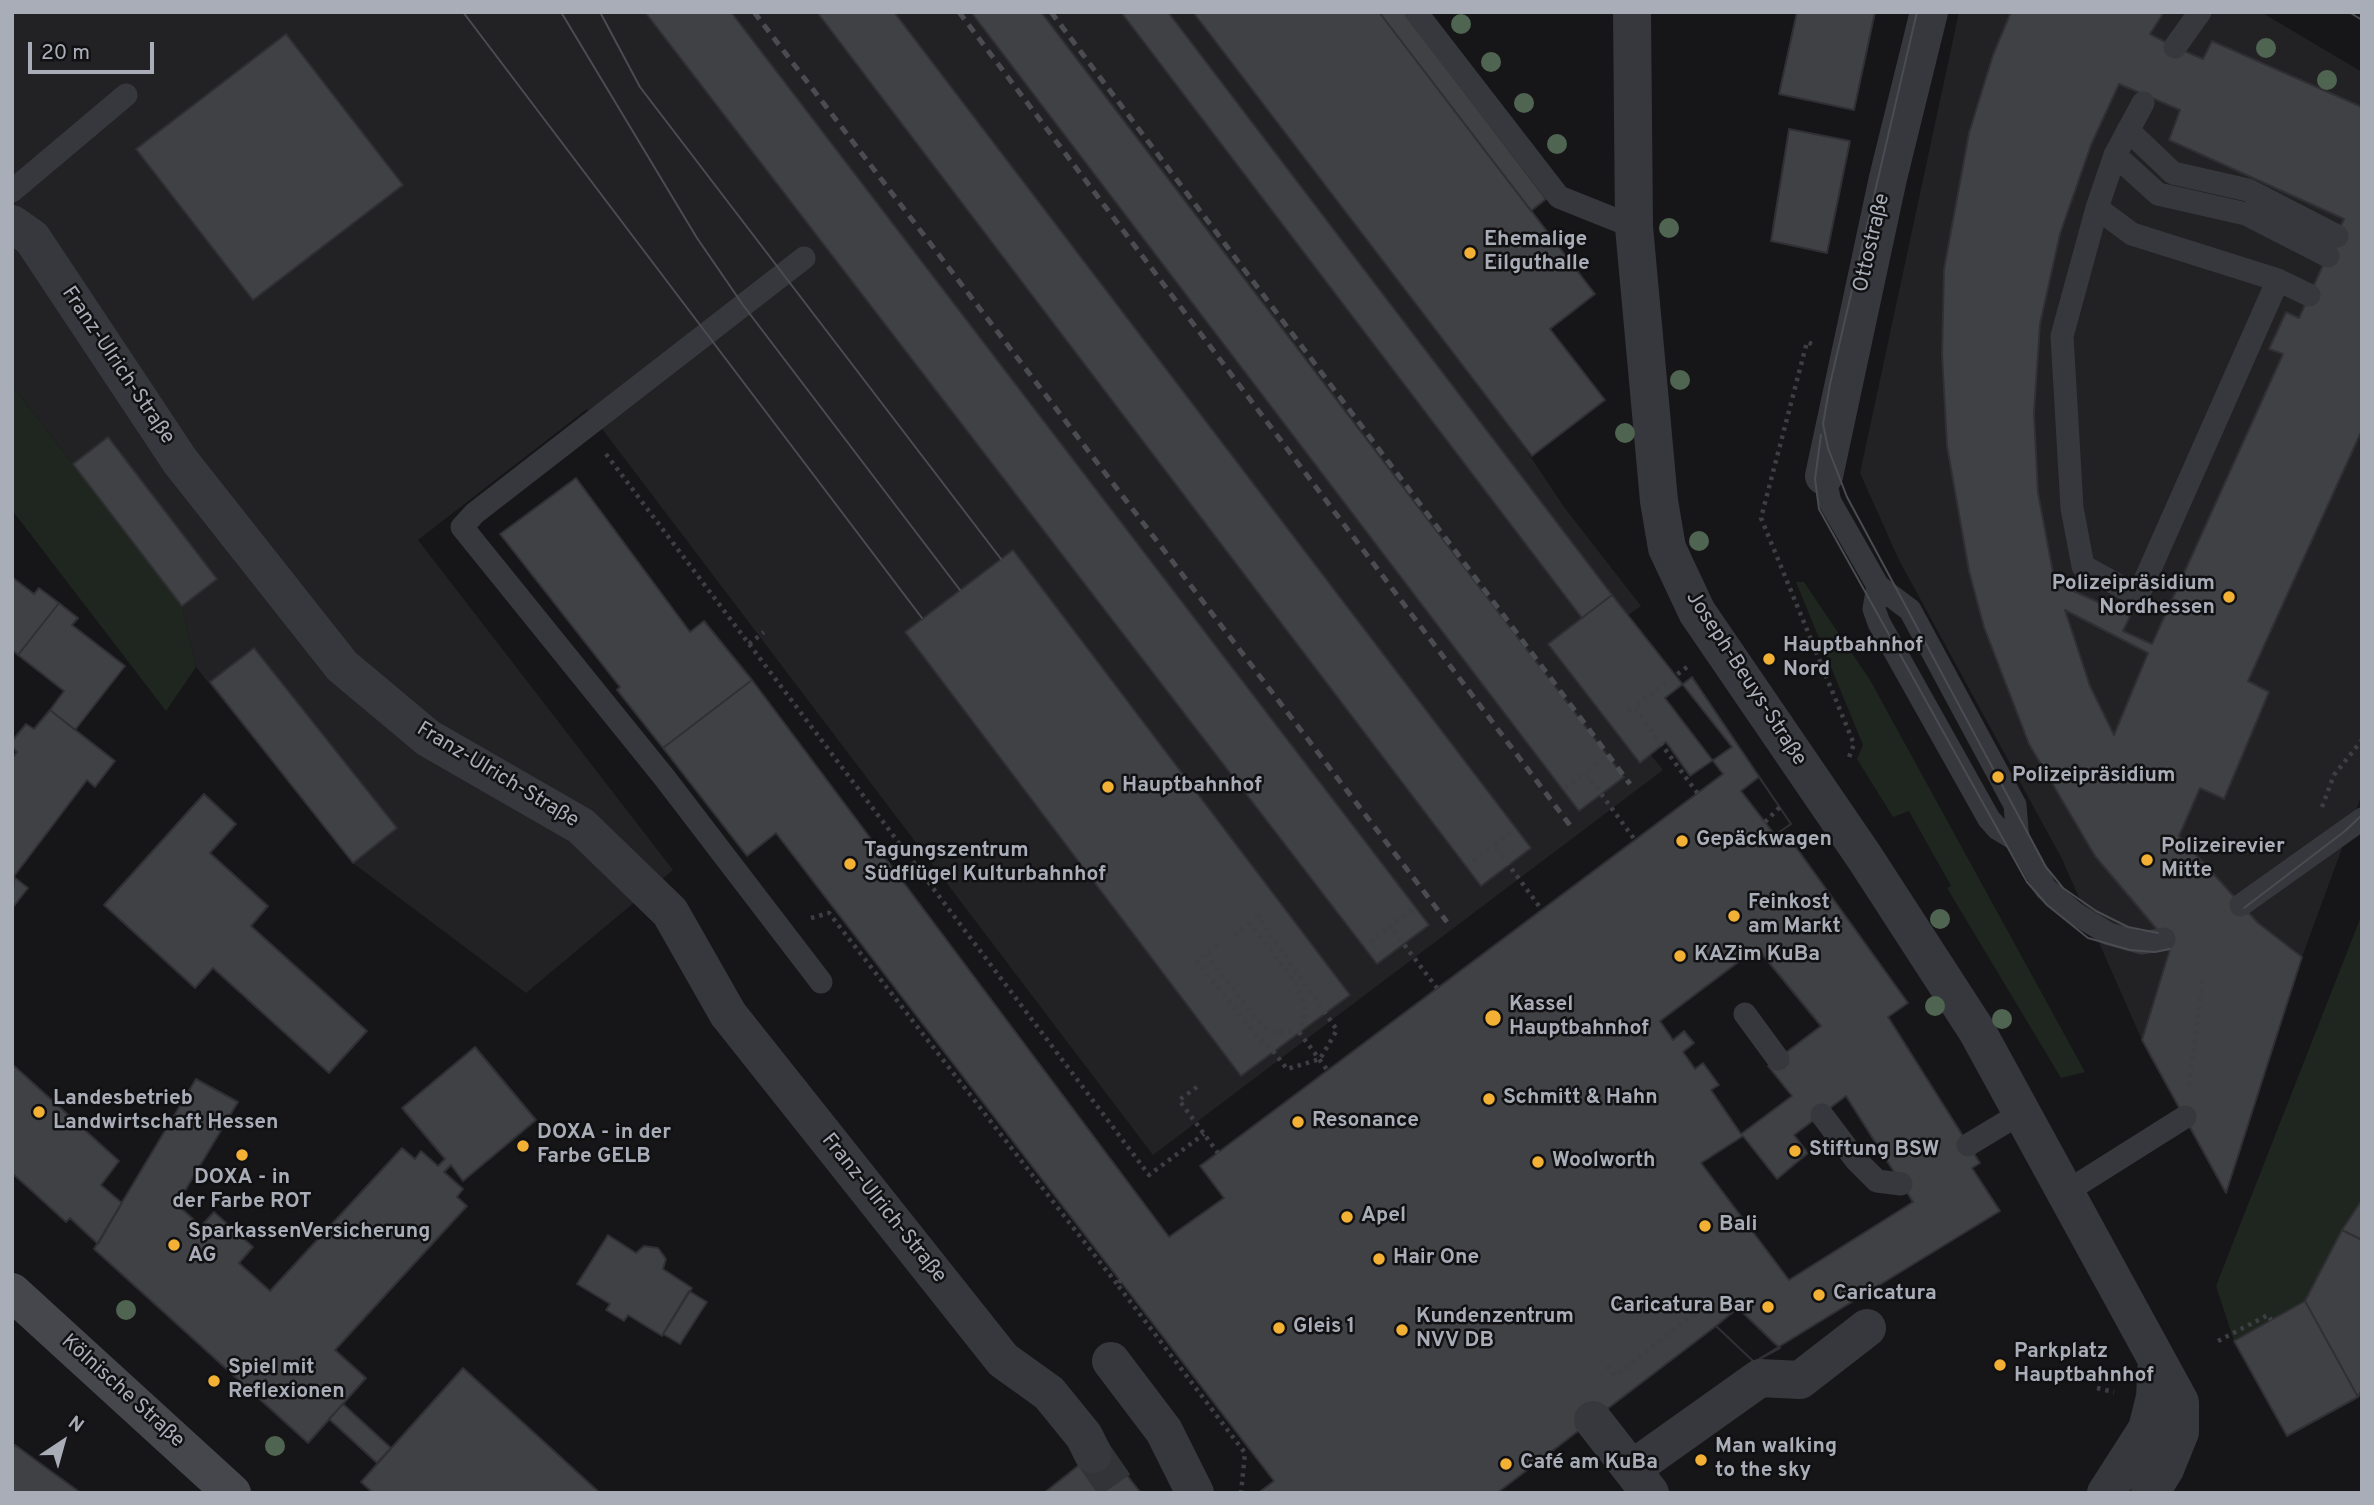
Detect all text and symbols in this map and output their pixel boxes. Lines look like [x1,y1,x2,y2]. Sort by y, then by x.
scale bar [32,28,158,72]
text: 20 m [41,40,90,67]
street label: Ottostraße [1849,191,1897,295]
place label: Ehemalige Eilguthalle [1484,228,1590,278]
marker: Ehemalige Eilguthalle [1462,245,1478,261]
street label: Franz-Ulrich-Straße [55,282,179,450]
place label: Polizeipräsidium Nordhessen [2052,572,2215,622]
street label: Joseph-Beuys-Straße [1679,587,1811,771]
marker: Polizeipräsidium Nordhessen [2221,589,2237,605]
place label: Hauptbahnhof Nord [1783,634,1923,684]
marker: Hauptbahnhof Nord [1761,651,1777,667]
street label: Franz-Ulrich-Straße [411,718,583,834]
place label: Polizeipräsidium [2012,764,2175,790]
marker: Polizeipräsidium [1990,769,2006,785]
place label: Hauptbahnhof [1122,774,1262,800]
marker: Hauptbahnhof [1100,779,1116,795]
place label: Gepäckwagen [1696,828,1832,854]
marker: Gepäckwagen [1674,833,1690,849]
place label: Polizeirevier Mitte [2161,835,2285,885]
place label: Tagungszentrum Südflügel Kulturbahnhof [864,839,1106,889]
marker: Polizeirevier Mitte [2139,852,2155,868]
marker: Tagungszentrum Südflügel Kulturbahnhof [842,856,858,872]
place label: Feinkost am Markt [1748,891,1841,941]
marker: Feinkost am Markt [1726,908,1742,924]
place label: KAZim KuBa [1694,943,1820,969]
marker: KAZim KuBa [1672,948,1688,964]
place label: Kassel Hauptbahnhof [1509,993,1649,1043]
marker: Kassel Hauptbahnhof [1483,1008,1503,1028]
place label: Schmitt & Hahn [1503,1086,1658,1112]
place label: Landesbetrieb Landwirtschaft Hessen [53,1087,279,1137]
marker: Schmitt & Hahn [1481,1091,1497,1107]
marker: Landesbetrieb Landwirtschaft Hessen [31,1104,47,1120]
place label: Resonance [1312,1109,1419,1135]
marker: Resonance [1290,1114,1306,1130]
place label: DOXA - in der Farbe GELB [537,1121,671,1171]
street label: Franz-Ulrich-Straße [815,1129,951,1289]
marker: DOXA - in der Farbe GELB [515,1138,531,1154]
place label: Stiftung BSW [1809,1138,1939,1164]
marker: Stiftung BSW [1787,1143,1803,1159]
marker: DOXA - in der Farbe ROT [234,1147,250,1163]
place label: Woolworth [1552,1149,1655,1175]
marker: Woolworth [1530,1154,1546,1170]
place label: DOXA - in der Farbe ROT [172,1166,312,1216]
place label: Apel [1361,1204,1406,1230]
marker: Apel [1339,1209,1355,1225]
place label: Bali [1719,1213,1757,1239]
marker: Bali [1697,1218,1713,1234]
place label: SparkassenVersicherung AG [188,1220,430,1270]
marker: SparkassenVersicherung AG [166,1237,182,1253]
place label: Hair One [1393,1246,1479,1272]
marker: Hair One [1371,1251,1387,1267]
place label: Caricatura [1833,1282,1937,1308]
marker: Caricatura [1811,1287,1827,1303]
place label: Caricatura Bar [1610,1294,1754,1320]
marker: Caricatura Bar [1760,1299,1776,1315]
place label: Kundenzentrum NVV DB [1416,1305,1574,1355]
place label: Gleis 1 [1293,1315,1355,1341]
marker: Gleis 1 [1271,1320,1287,1336]
marker: Kundenzentrum NVV DB [1394,1322,1410,1338]
street label: Kölnische Straße [55,1330,189,1454]
place label: Parkplatz Hauptbahnhof [2014,1340,2154,1390]
place label: Spiel mit Reflexionen [228,1356,345,1406]
marker: Parkplatz Hauptbahnhof [1992,1357,2008,1373]
marker: Spiel mit Reflexionen [206,1373,222,1389]
north arrow [28,1407,98,1477]
text: N [63,1411,88,1439]
place label: Man walking to the sky [1715,1435,1837,1485]
place label: Café am KuBa [1520,1451,1658,1477]
marker: Man walking to the sky [1693,1452,1709,1468]
marker: Café am KuBa [1498,1456,1514,1472]

